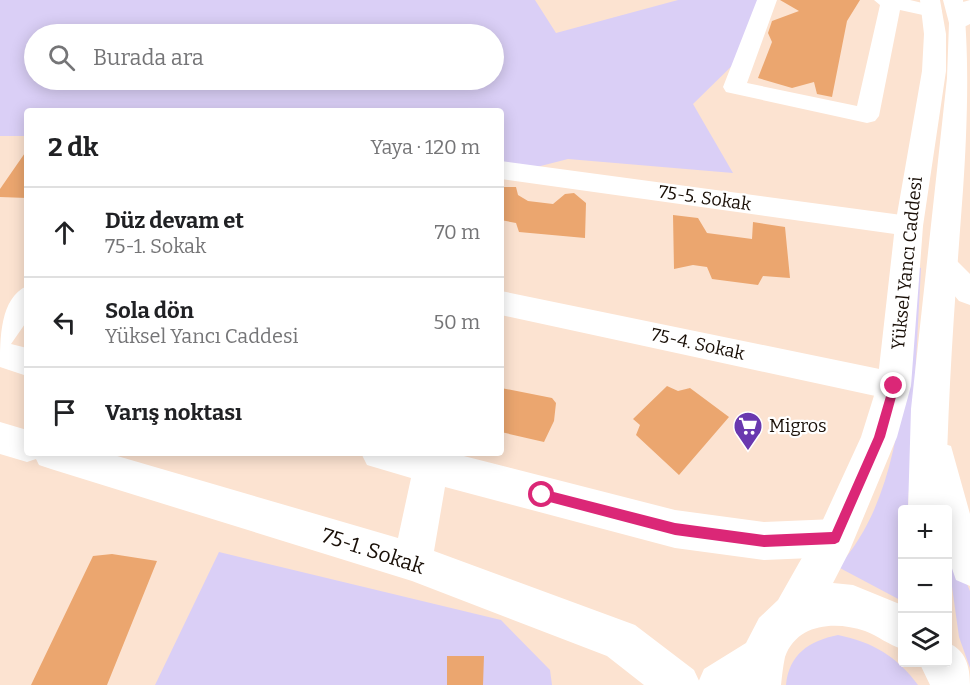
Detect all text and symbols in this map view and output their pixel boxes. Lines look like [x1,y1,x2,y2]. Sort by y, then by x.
search box [24,24,504,90]
icon: search [45,41,78,74]
text: Burada ara [93,44,204,71]
text: 2 dk [48,132,98,163]
text: Yaya · 120 m [370,135,480,159]
street label: Yüksel Yancı Caddesi [887,175,927,351]
street label: 75-5. Sokak [657,181,754,215]
text: Düz devam et [105,207,244,234]
icon: ahead [48,216,81,249]
text: 70 m [434,220,480,244]
text: 75-1. Sokak [105,234,206,258]
text: Sola dön [105,297,194,324]
icon: left [48,306,81,339]
text: 50 m [433,310,480,334]
street label: 75-4. Sokak [649,323,748,365]
text: Yüksel Yancı Caddesi [105,324,298,348]
route end [880,372,906,398]
icon: arrive [48,396,81,429]
text: Varış noktası [105,399,242,426]
supermarket icon: Migros [732,410,764,452]
place label: Migros [769,415,827,437]
route start [528,481,554,507]
map controls [898,505,952,667]
button: + [898,505,952,559]
street label: 75-1. Sokak [318,522,428,580]
button: − [898,559,952,613]
button: layers [898,613,952,667]

